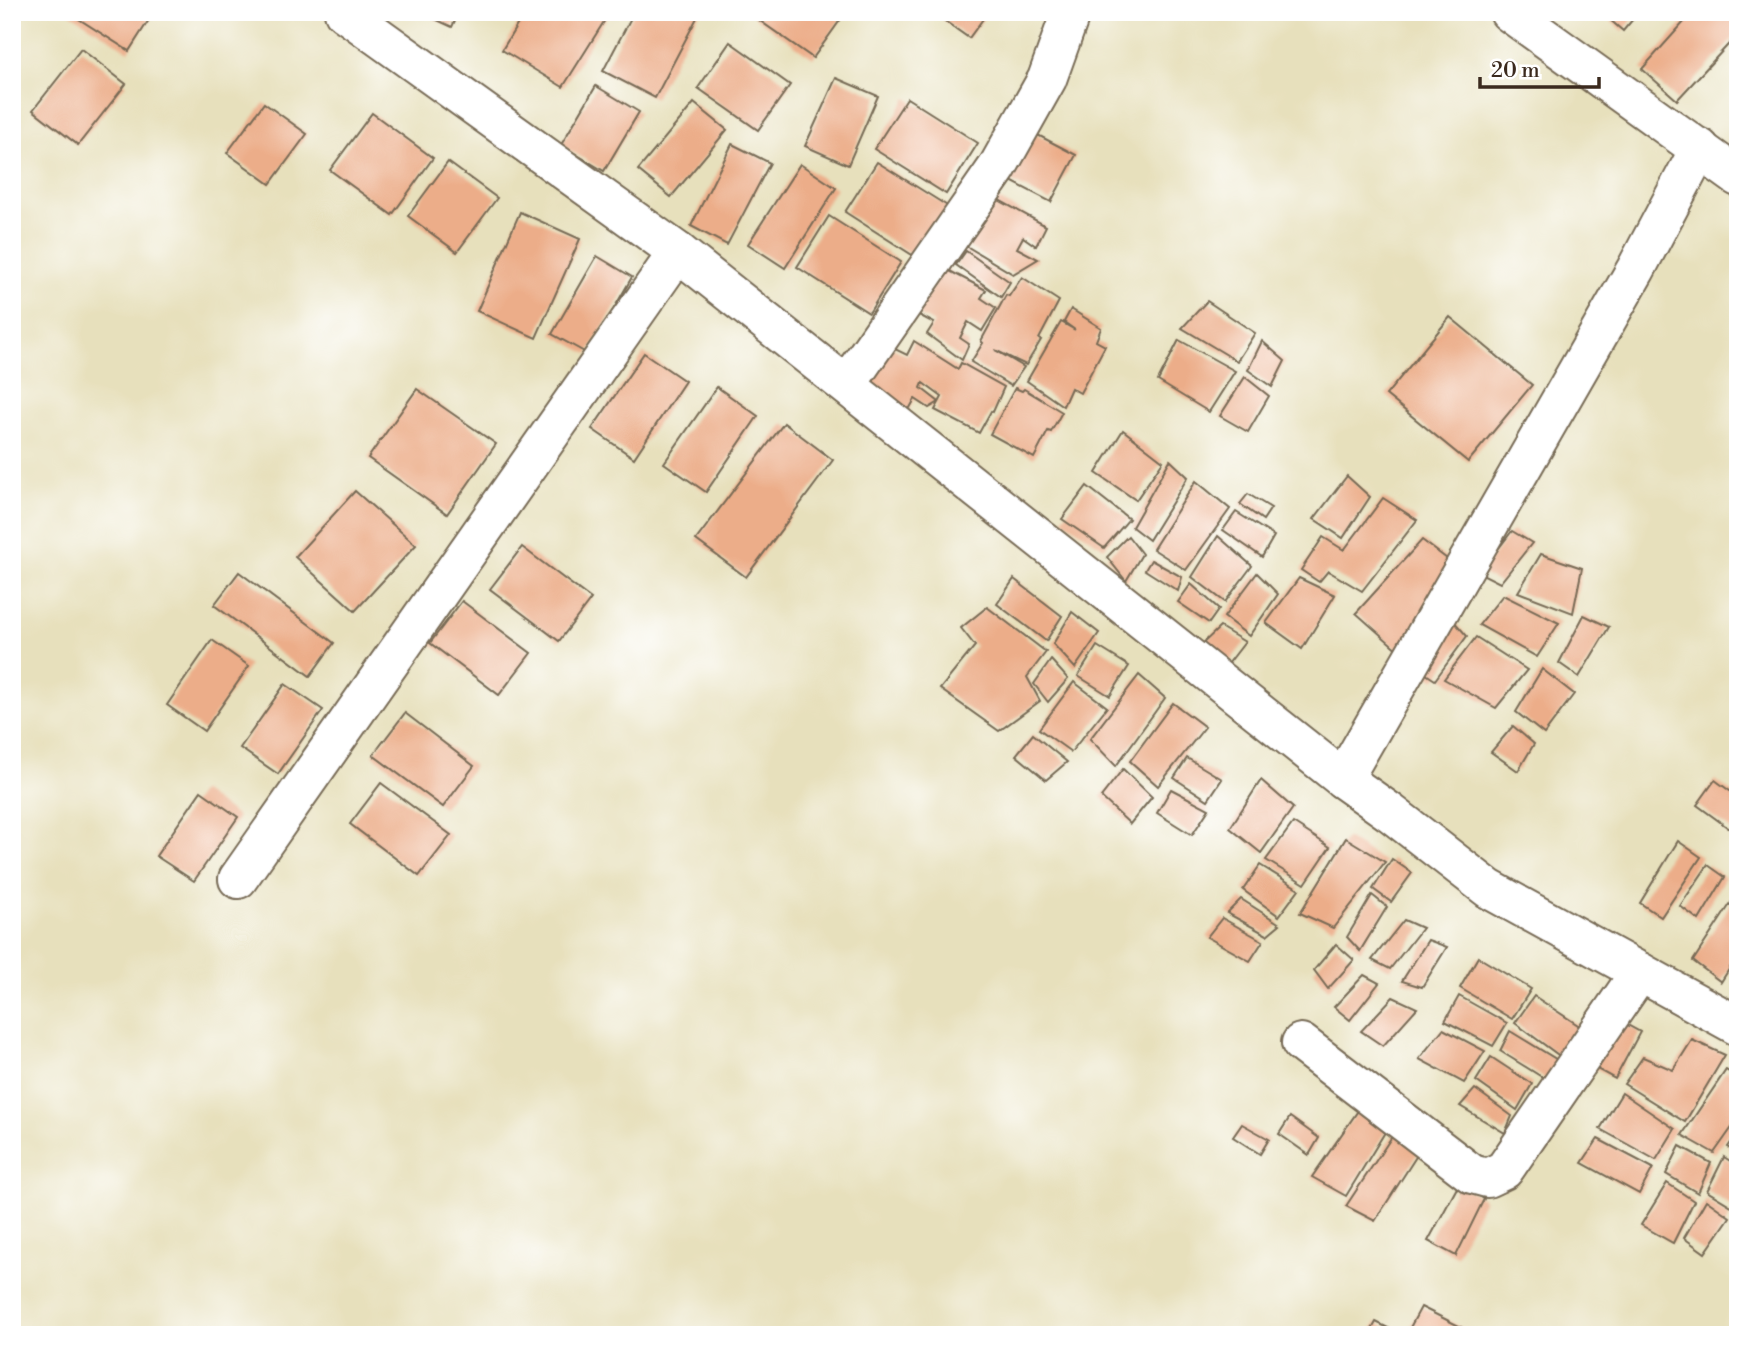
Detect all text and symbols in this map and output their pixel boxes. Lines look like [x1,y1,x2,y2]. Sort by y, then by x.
scale bar [1480,46,1600,90]
text: 20 m [1491,58,1540,84]

